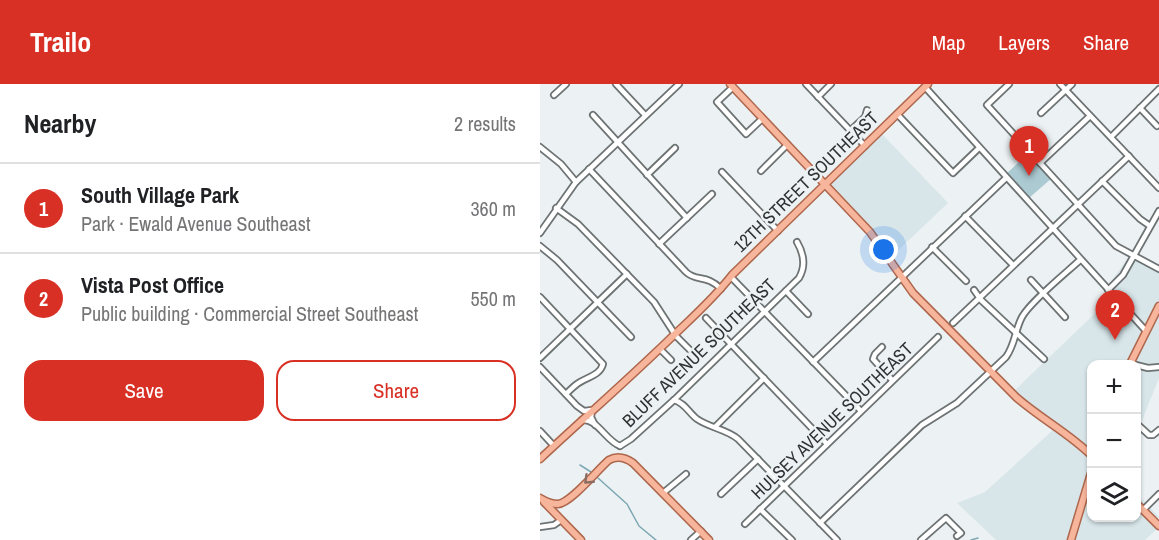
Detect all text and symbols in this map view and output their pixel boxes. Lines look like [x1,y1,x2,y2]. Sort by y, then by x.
text: Trailo [30,23,91,61]
text: Map [932,28,965,57]
text: Layers [998,28,1050,57]
text: Share [1083,28,1129,57]
text: Nearby [24,106,96,141]
street label: 12TH STREET SOUTHEAST [728,106,884,257]
text: 2 results [454,110,516,137]
pin: 1 [1010,126,1048,176]
text: South Village Park [81,180,239,210]
text: 1 [39,195,48,222]
text: 360 m [470,195,516,222]
text: Park · Ewald Avenue Southeast [81,210,310,237]
your location [869,235,898,264]
text: Vista Post Office [81,270,224,300]
street label: BLUFF AVENUE SOUTHEAST [617,273,781,432]
text: 2 [39,285,48,312]
text: 550 m [470,285,516,312]
pin: 2 [1096,290,1134,340]
text: Public building · Commercial Street Southeast [81,300,418,327]
street label: HULSEY AVENUE SOUTHEAST [745,337,918,505]
button: Save [24,360,264,421]
button: Share [276,360,516,421]
map controls [1087,360,1141,522]
button: + [1087,360,1141,414]
button: − [1087,414,1141,468]
button: layers [1087,468,1141,522]
one-way arrow [585,472,596,483]

